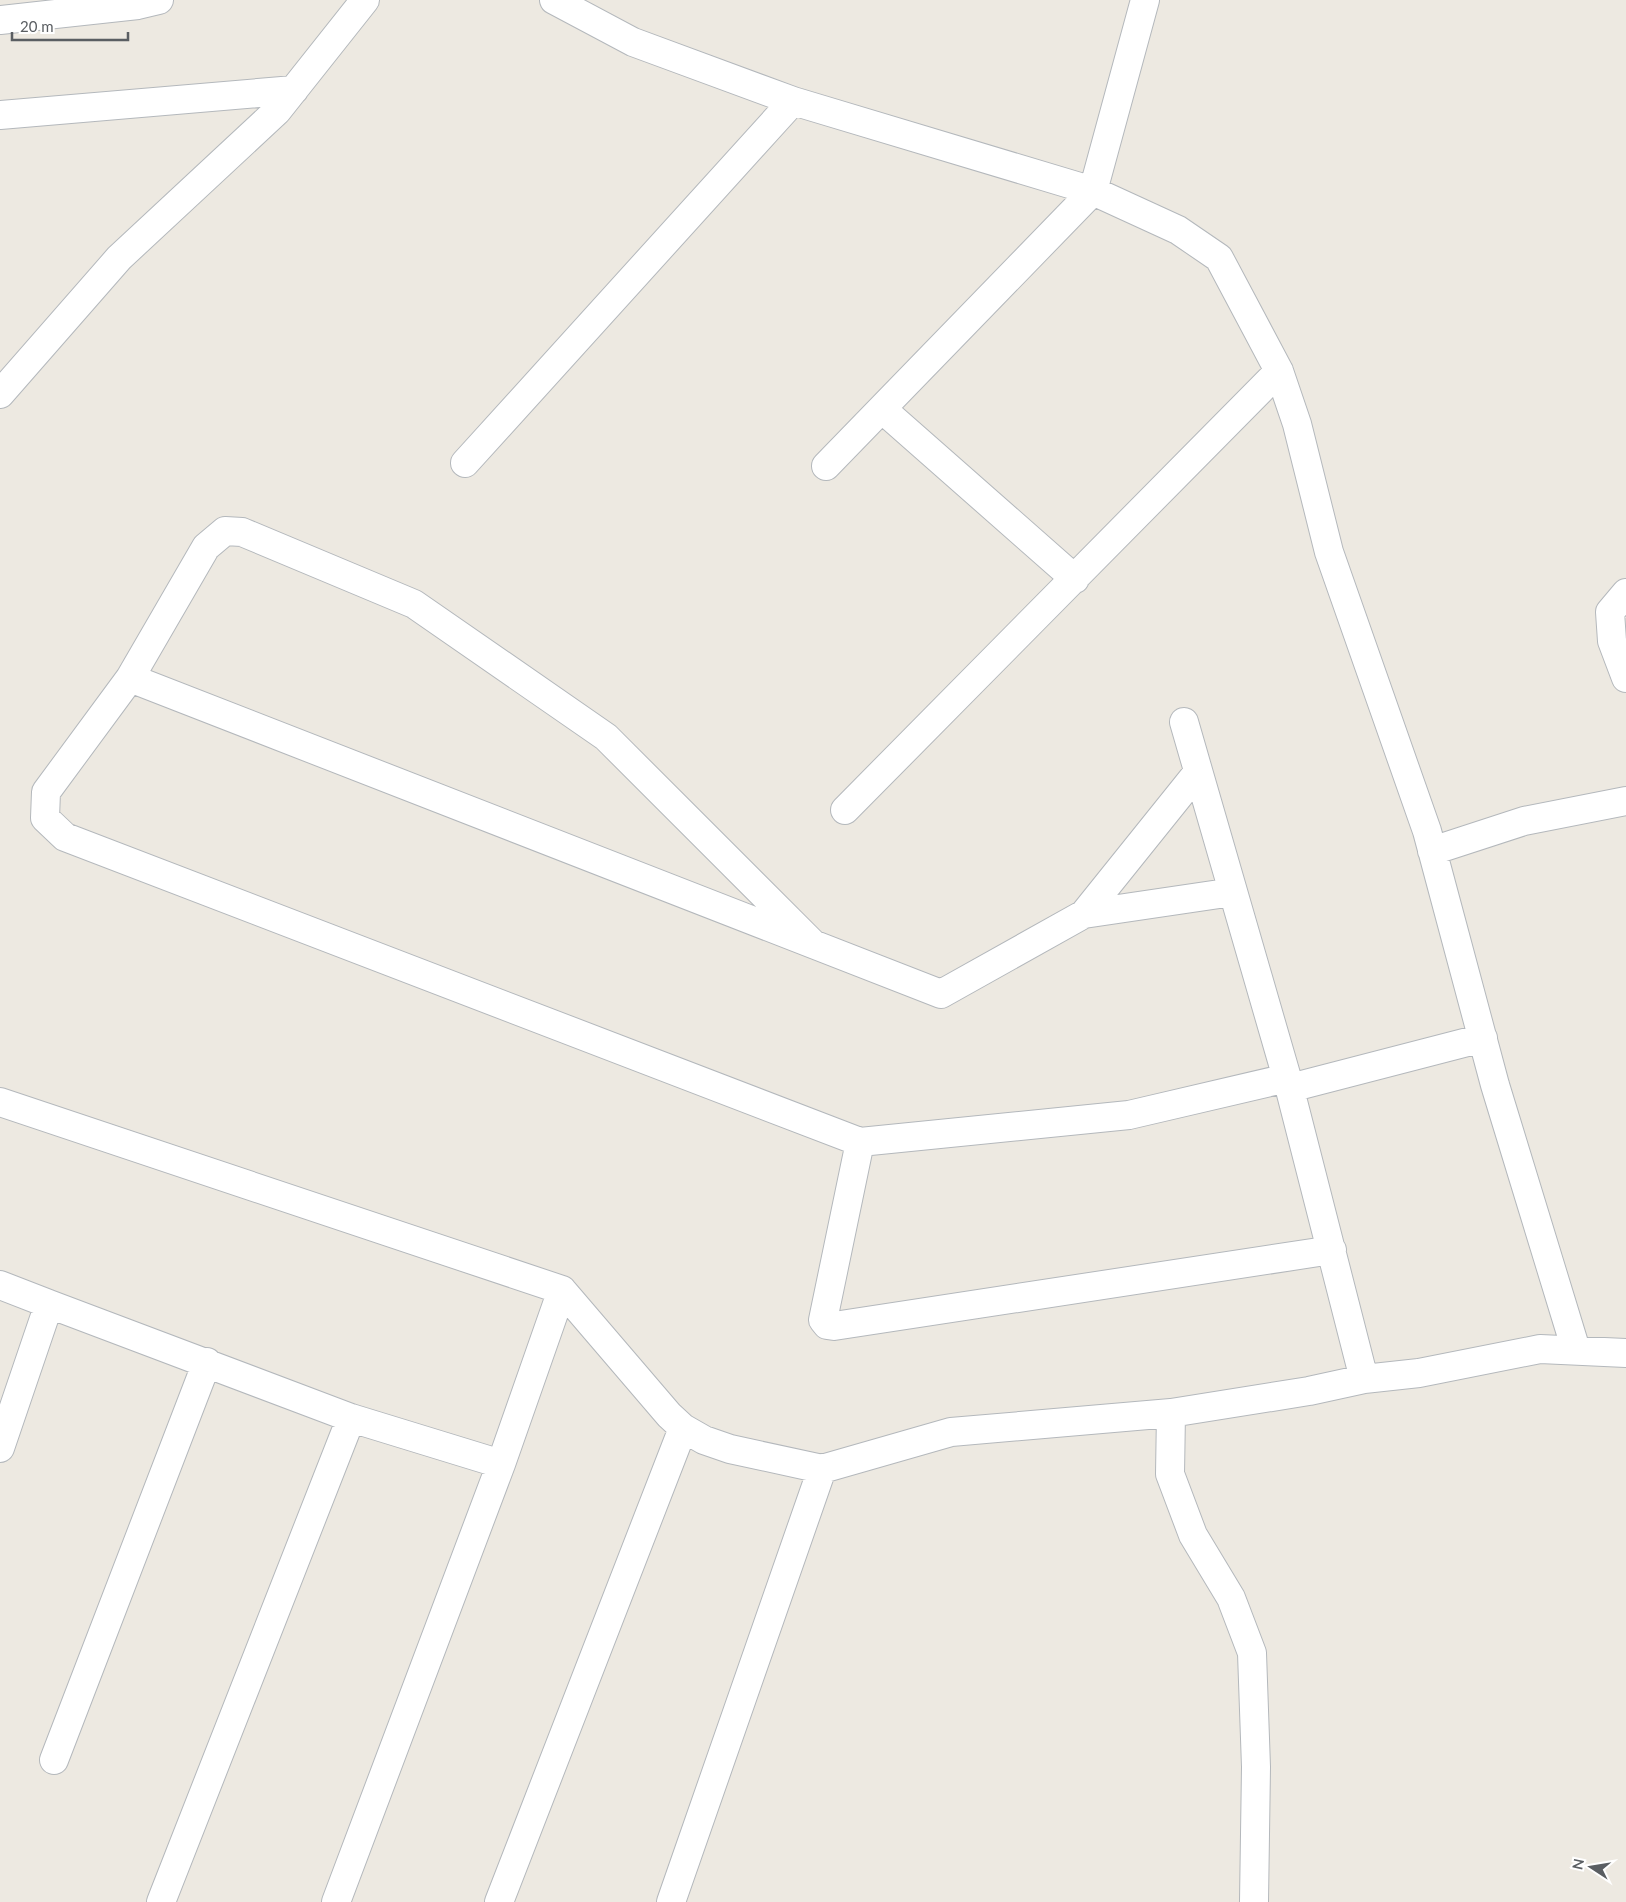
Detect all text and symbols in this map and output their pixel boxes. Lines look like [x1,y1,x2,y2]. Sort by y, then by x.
scale bar [12,10,129,42]
text: 20 m [20,17,54,35]
north arrow [1566,1842,1616,1892]
text: N [1568,1857,1587,1871]

